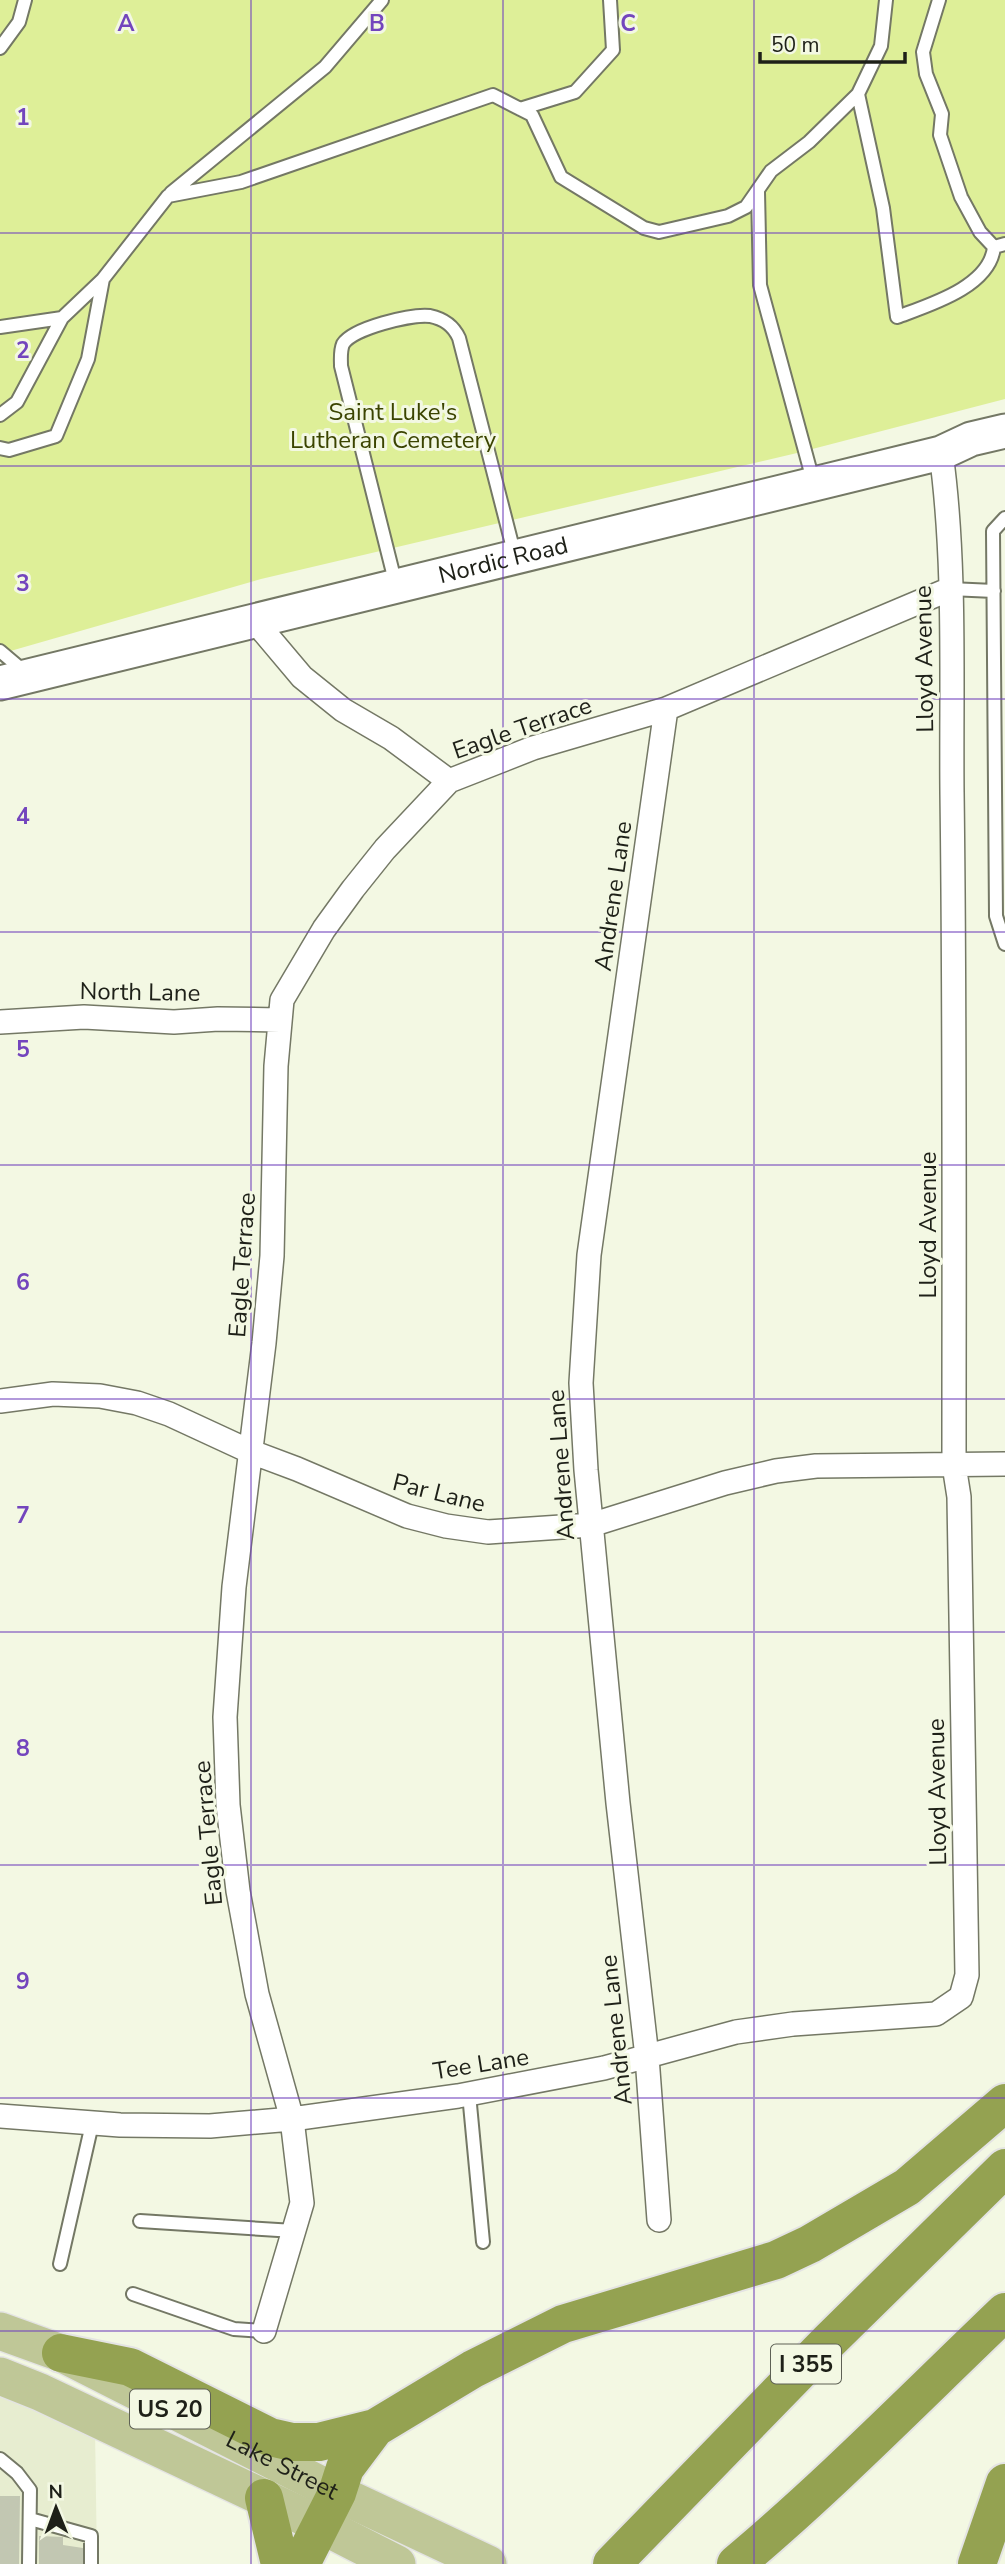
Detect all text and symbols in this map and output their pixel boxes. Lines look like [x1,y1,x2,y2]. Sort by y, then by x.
text: A [117,8,135,39]
text: B [369,8,385,39]
text: C [620,8,636,39]
scale bar [760,21,905,65]
text: 50 m [771,31,820,59]
text: 1 [16,102,30,133]
text: 2 [16,335,30,366]
park label: Saint Luke's Lutheran Cemetery [290,396,497,456]
street label: Nordic Road [435,529,571,591]
text: 3 [16,568,30,599]
street label: Lloyd Avenue [907,585,941,733]
street label: Eagle Terrace [448,689,596,767]
text: 4 [16,801,30,832]
street label: Andrene Lane [587,819,639,973]
street label: North Lane [79,975,201,1009]
text: 5 [16,1034,30,1065]
street label: Lloyd Avenue [912,1151,944,1299]
street label: Eagle Terrace [221,1191,263,1339]
text: 6 [16,1267,30,1298]
street label: Andrene Lane [540,1389,582,1541]
street label: Par Lane [389,1466,489,1520]
text: 7 [16,1500,30,1531]
street label: Lloyd Avenue [920,1718,954,1866]
text: 8 [16,1733,30,1764]
street label: Eagle Terrace [186,1759,230,1907]
street label: Andrene Lane [592,1953,640,2107]
text: 9 [16,1966,30,1997]
street label: Tee Lane [431,2041,531,2087]
road number: I 355 [771,2344,841,2384]
road number: US 20 [130,2390,210,2428]
street label: Lake Street [221,2423,344,2507]
north arrow [21,2473,91,2543]
text: N [48,2479,63,2505]

